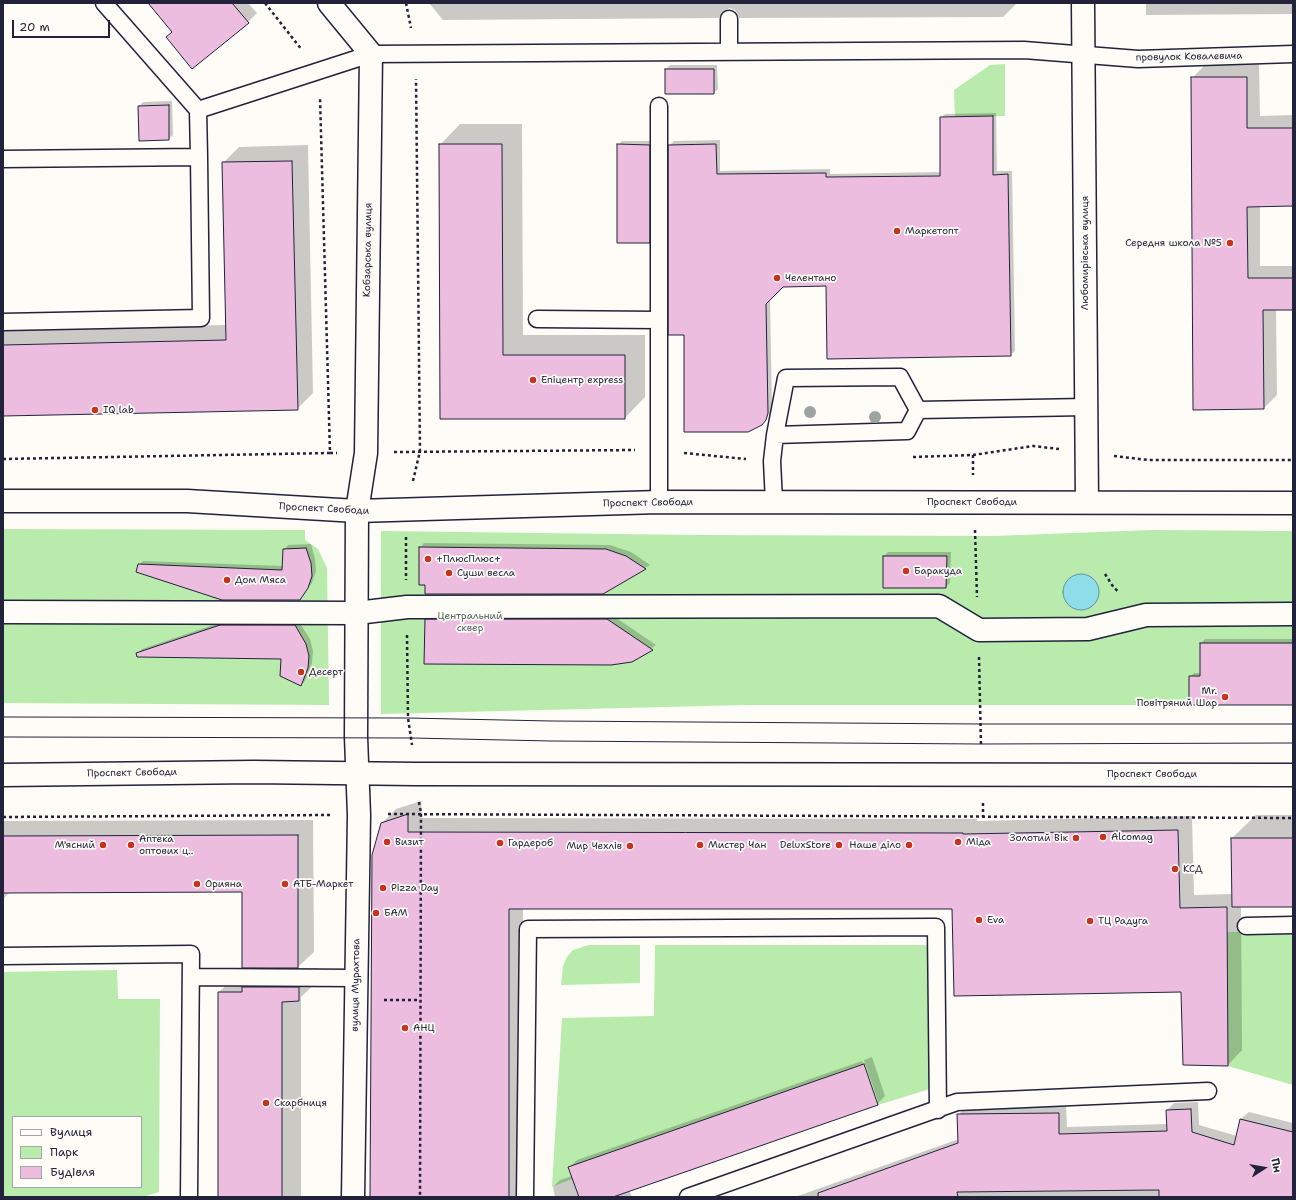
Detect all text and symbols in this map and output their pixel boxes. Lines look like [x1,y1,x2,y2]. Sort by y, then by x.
scale bar [14,12,112,38]
text: 20 m [19,19,50,35]
street label: провулок Ковалевича [1136,50,1242,64]
street label: Любомирівська вулиця [1079,196,1091,310]
street label: Кобзарська вулиця [361,203,375,297]
place label: Маркетопт [905,225,959,237]
marker: Маркетопт [892,226,902,236]
place label: Середня школа №5 [1125,237,1222,249]
marker: Середня школа №5 [1225,238,1235,248]
place label: Челентано [785,272,836,284]
marker: Челентано [772,273,782,283]
place label: Епіцентр express [541,374,623,386]
marker: Епіцентр express [528,375,538,385]
place label: IQ lab [103,404,134,416]
marker: IQ lab [90,405,100,415]
street label: Проспект Свободи [603,496,693,510]
street label: Проспект Свободи [927,496,1017,508]
street label: Проспект Свободи [279,501,369,517]
place label: +ПлюсПлюс+ [436,553,501,565]
marker: +ПлюсПлюс+ [423,554,433,564]
place label: Баракуда [914,565,962,577]
marker: Баракуда [901,566,911,576]
place label: Суши весла [457,567,515,579]
marker: Суши весла [444,568,454,578]
place label: Дом Мяса [235,574,286,586]
marker: Дом Мяса [222,575,232,585]
park label: Центральний сквер [437,610,503,634]
place label: Десерт [309,666,343,678]
marker: Десерт [296,667,306,677]
place label: Mr. Повітряний Шар [1137,685,1217,708]
marker: Mr. Повітряний Шар [1220,692,1230,702]
street label: Проспект Свободи [87,766,177,780]
street label: Проспект Свободи [1107,768,1197,780]
place label: Alcomag [1111,831,1153,843]
place label: Золотий Вік [1010,832,1068,844]
marker: Alcomag [1098,832,1108,842]
place label: Аптека оптових ц‥ [139,833,193,856]
marker: Золотий Вік [1071,833,1081,843]
place label: Визит [395,836,424,848]
place label: Міда [966,836,991,848]
marker: Визит [382,837,392,847]
place label: Гардероб [508,837,553,849]
marker: Міда [953,837,963,847]
marker: Гардероб [495,838,505,848]
place label: М'ясний [55,839,95,851]
place label: Мистер Чан [708,839,766,851]
place label: DeluxStore [780,839,831,851]
place label: Наше діло [849,839,901,851]
marker: М'ясний [98,840,108,850]
marker: Аптека оптових ц‥ [126,840,136,850]
place label: Мир Чехлів [566,840,622,852]
marker: Мистер Чан [695,840,705,850]
marker: DeluxStore [834,840,844,850]
marker: Наше діло [904,840,914,850]
marker: Мир Чехлів [625,841,635,851]
place label: КСД [1183,863,1203,875]
marker: КСД [1170,864,1180,874]
place label: Орияна [205,878,242,890]
place label: АТБ-Маркет [293,878,353,890]
marker: Орияна [192,879,202,889]
marker: АТБ-Маркет [280,879,290,889]
place label: Pizza Day [391,882,439,894]
marker: Pizza Day [378,883,388,893]
place label: БАМ [384,907,408,919]
marker: БАМ [371,908,381,918]
place label: Eva [987,914,1004,926]
marker: Eva [974,915,984,925]
place label: ТЦ Радуга [1098,915,1148,927]
marker: ТЦ Радуга [1085,916,1095,926]
street label: вулиця Мурахтова [349,938,363,1032]
place label: АНЦ [413,1022,435,1034]
marker: АНЦ [400,1023,410,1033]
place label: Скарбниця [274,1097,327,1109]
marker: Скарбниця [261,1098,271,1108]
legend [12,1116,142,1188]
text: Вулиця [50,1124,92,1140]
text: Парк [50,1144,78,1160]
north arrow [1244,1148,1284,1188]
text: Пн [1267,1157,1285,1174]
text: Будівля [50,1164,95,1180]

